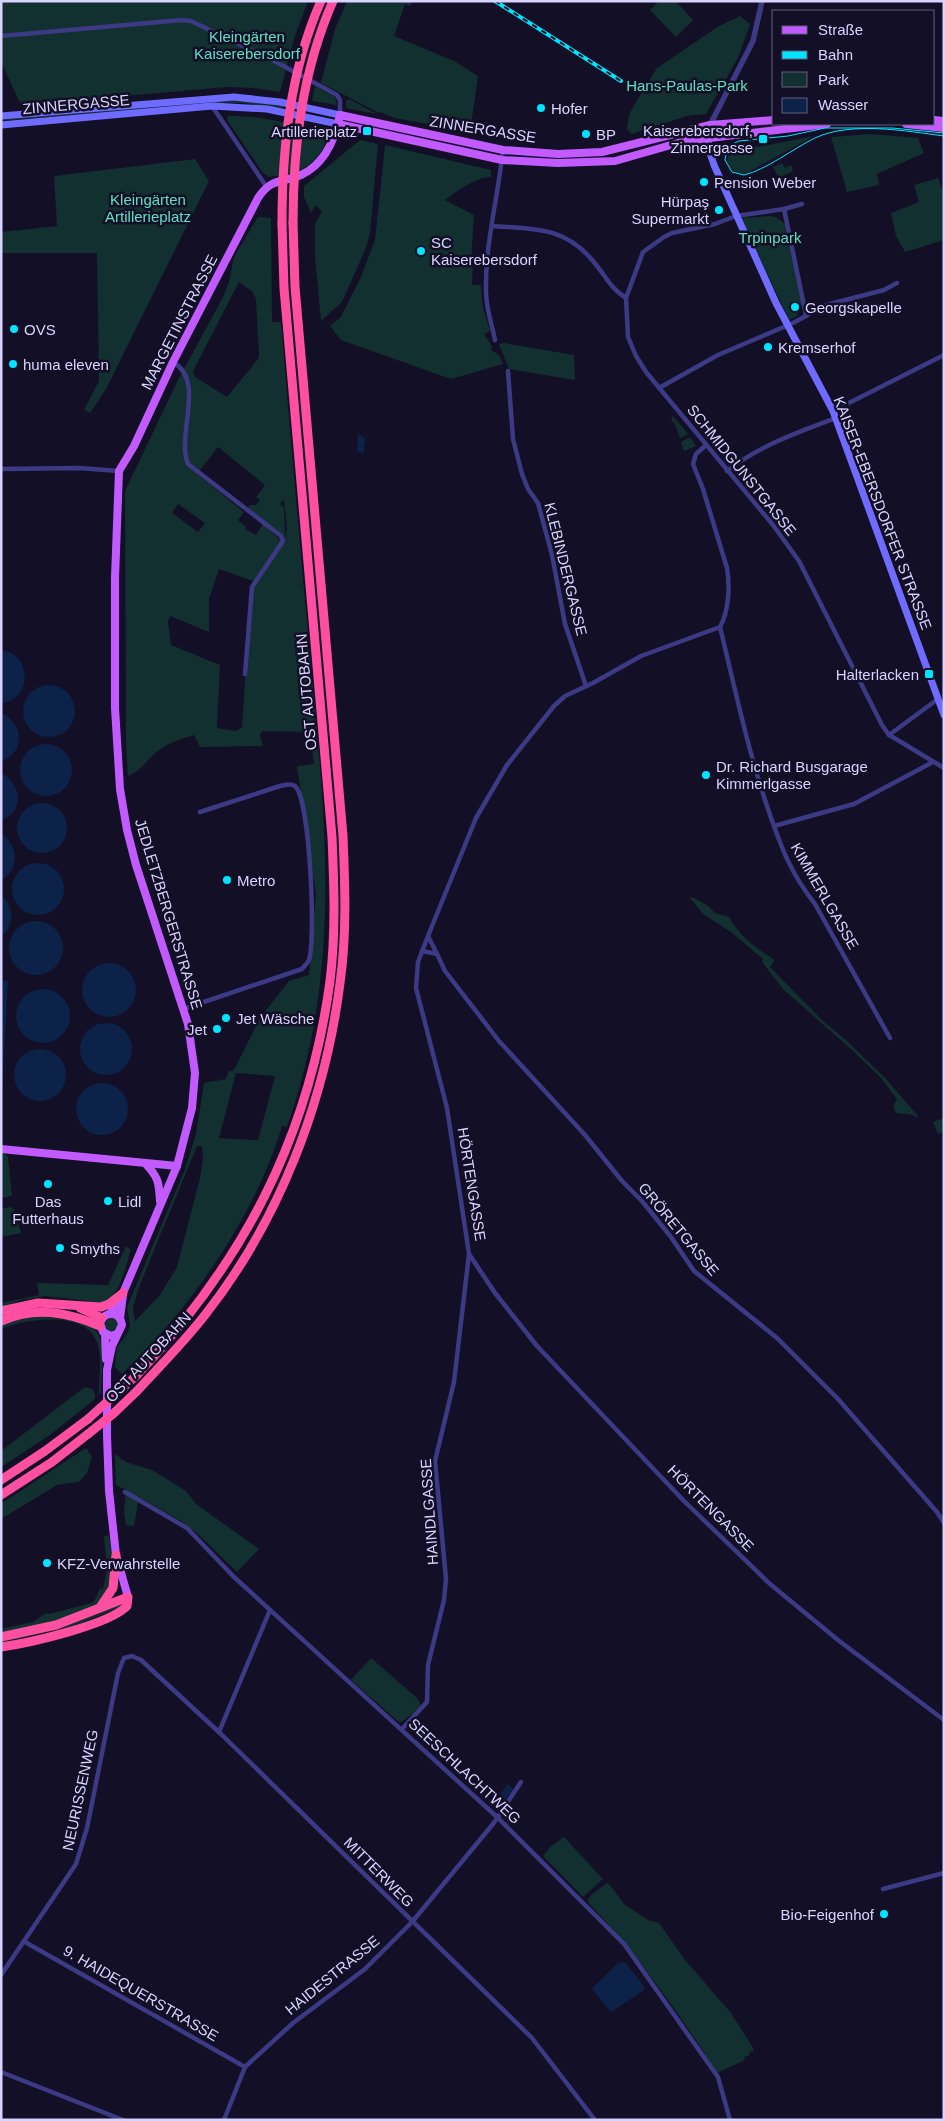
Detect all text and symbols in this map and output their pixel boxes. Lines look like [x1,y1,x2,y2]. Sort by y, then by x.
legend [772,10,935,125]
text: Straße [818,21,863,38]
park label: Kleingärten Kaiserebersdorf [194,28,301,62]
text: Bahn [818,46,853,63]
text: Park [818,71,849,88]
park label: Hans-Paulas-Park [626,77,748,94]
street label: ZINNERGASSE [22,91,130,117]
text: Wasser [818,96,868,113]
place label: Hofer [551,100,588,117]
marker: Hofer [535,102,547,114]
street label: ZINNERGASSE [429,112,537,146]
place label: Kaiserebersdorf, Zinnergasse [643,122,753,156]
place label: Artillerieplatz [271,123,357,140]
marker: Artillerieplatz [361,125,373,137]
place label: BP [596,126,616,143]
marker: BP [580,128,592,140]
marker: Kaiserebersdorf, Zinnergasse [757,133,769,145]
place label: Pension Weber [714,174,816,191]
marker: Pension Weber [698,176,710,188]
park label: Kleingärten Artillerieplatz [105,191,191,225]
place label: Hürpaş Supermarkt [631,193,710,227]
marker: Hürpaş Supermarkt [713,204,725,216]
park label: Trpinpark [739,229,802,246]
place label: SC Kaiserebersdorf [431,234,538,268]
marker: SC Kaiserebersdorf [415,245,427,257]
street label: MARGETINSTRASSE [138,252,220,392]
place label: Georgskapelle [805,299,902,316]
marker: Georgskapelle [789,301,801,313]
place label: OVS [24,321,56,338]
marker: OVS [8,323,20,335]
place label: Kremserhof [778,339,856,356]
marker: Kremserhof [762,341,774,353]
place label: huma eleven [23,356,109,373]
marker: huma eleven [7,358,19,370]
street label: KAISER-EBERSDORFER STRASSE [831,394,935,632]
street label: SCHMIDGUNSTGASSE [684,401,800,539]
street label: KLEBINDERGASSE [541,501,591,637]
street label: OST AUTOBAHN [292,633,320,751]
place label: Halterlacken [836,666,919,683]
marker: Halterlacken [923,668,935,680]
place label: Dr. Richard Busgarage Kimmerlgasse [716,758,868,792]
marker: Dr. Richard Busgarage Kimmerlgasse [700,769,712,781]
street label: JEDLETZBERGERSTRASSE [132,817,206,1011]
street label: KIMMERLGASSE [788,840,862,952]
place label: Metro [237,872,275,889]
marker: Metro [221,874,233,886]
place label: Jet Wäsche [236,1010,314,1027]
marker: Jet Wäsche [220,1012,232,1024]
place label: Jet [187,1021,208,1038]
marker: Jet [211,1023,223,1035]
street label: HÖRTENGASSE [455,1126,489,1242]
marker: Das Futterhaus [42,1178,54,1190]
street label: GRÖRETGASSE [635,1179,723,1279]
place label: Das Futterhaus [12,1193,84,1227]
place label: Lidl [118,1193,141,1210]
marker: Lidl [102,1195,114,1207]
place label: Smyths [70,1240,120,1257]
marker: Smyths [54,1242,66,1254]
street label: OST AUTOBAHN [102,1308,194,1406]
street label: HAINDLGASSE [417,1458,441,1566]
street label: HÖRTENGASSE [664,1461,758,1555]
place label: KFZ-Verwahrstelle [57,1555,180,1572]
marker: KFZ-Verwahrstelle [41,1557,53,1569]
street label: SEESCHLACHTWEG [406,1715,524,1827]
street label: NEURISSENWEG [59,1728,101,1852]
street label: MITTERWEG [341,1834,417,1910]
place label: Bio-Feigenhof [781,1906,875,1923]
marker: Bio-Feigenhof [878,1908,890,1920]
street label: HAIDESTRASSE [282,1932,382,2018]
street label: 9. HAIDEQUERSTRASSE [61,1942,221,2044]

